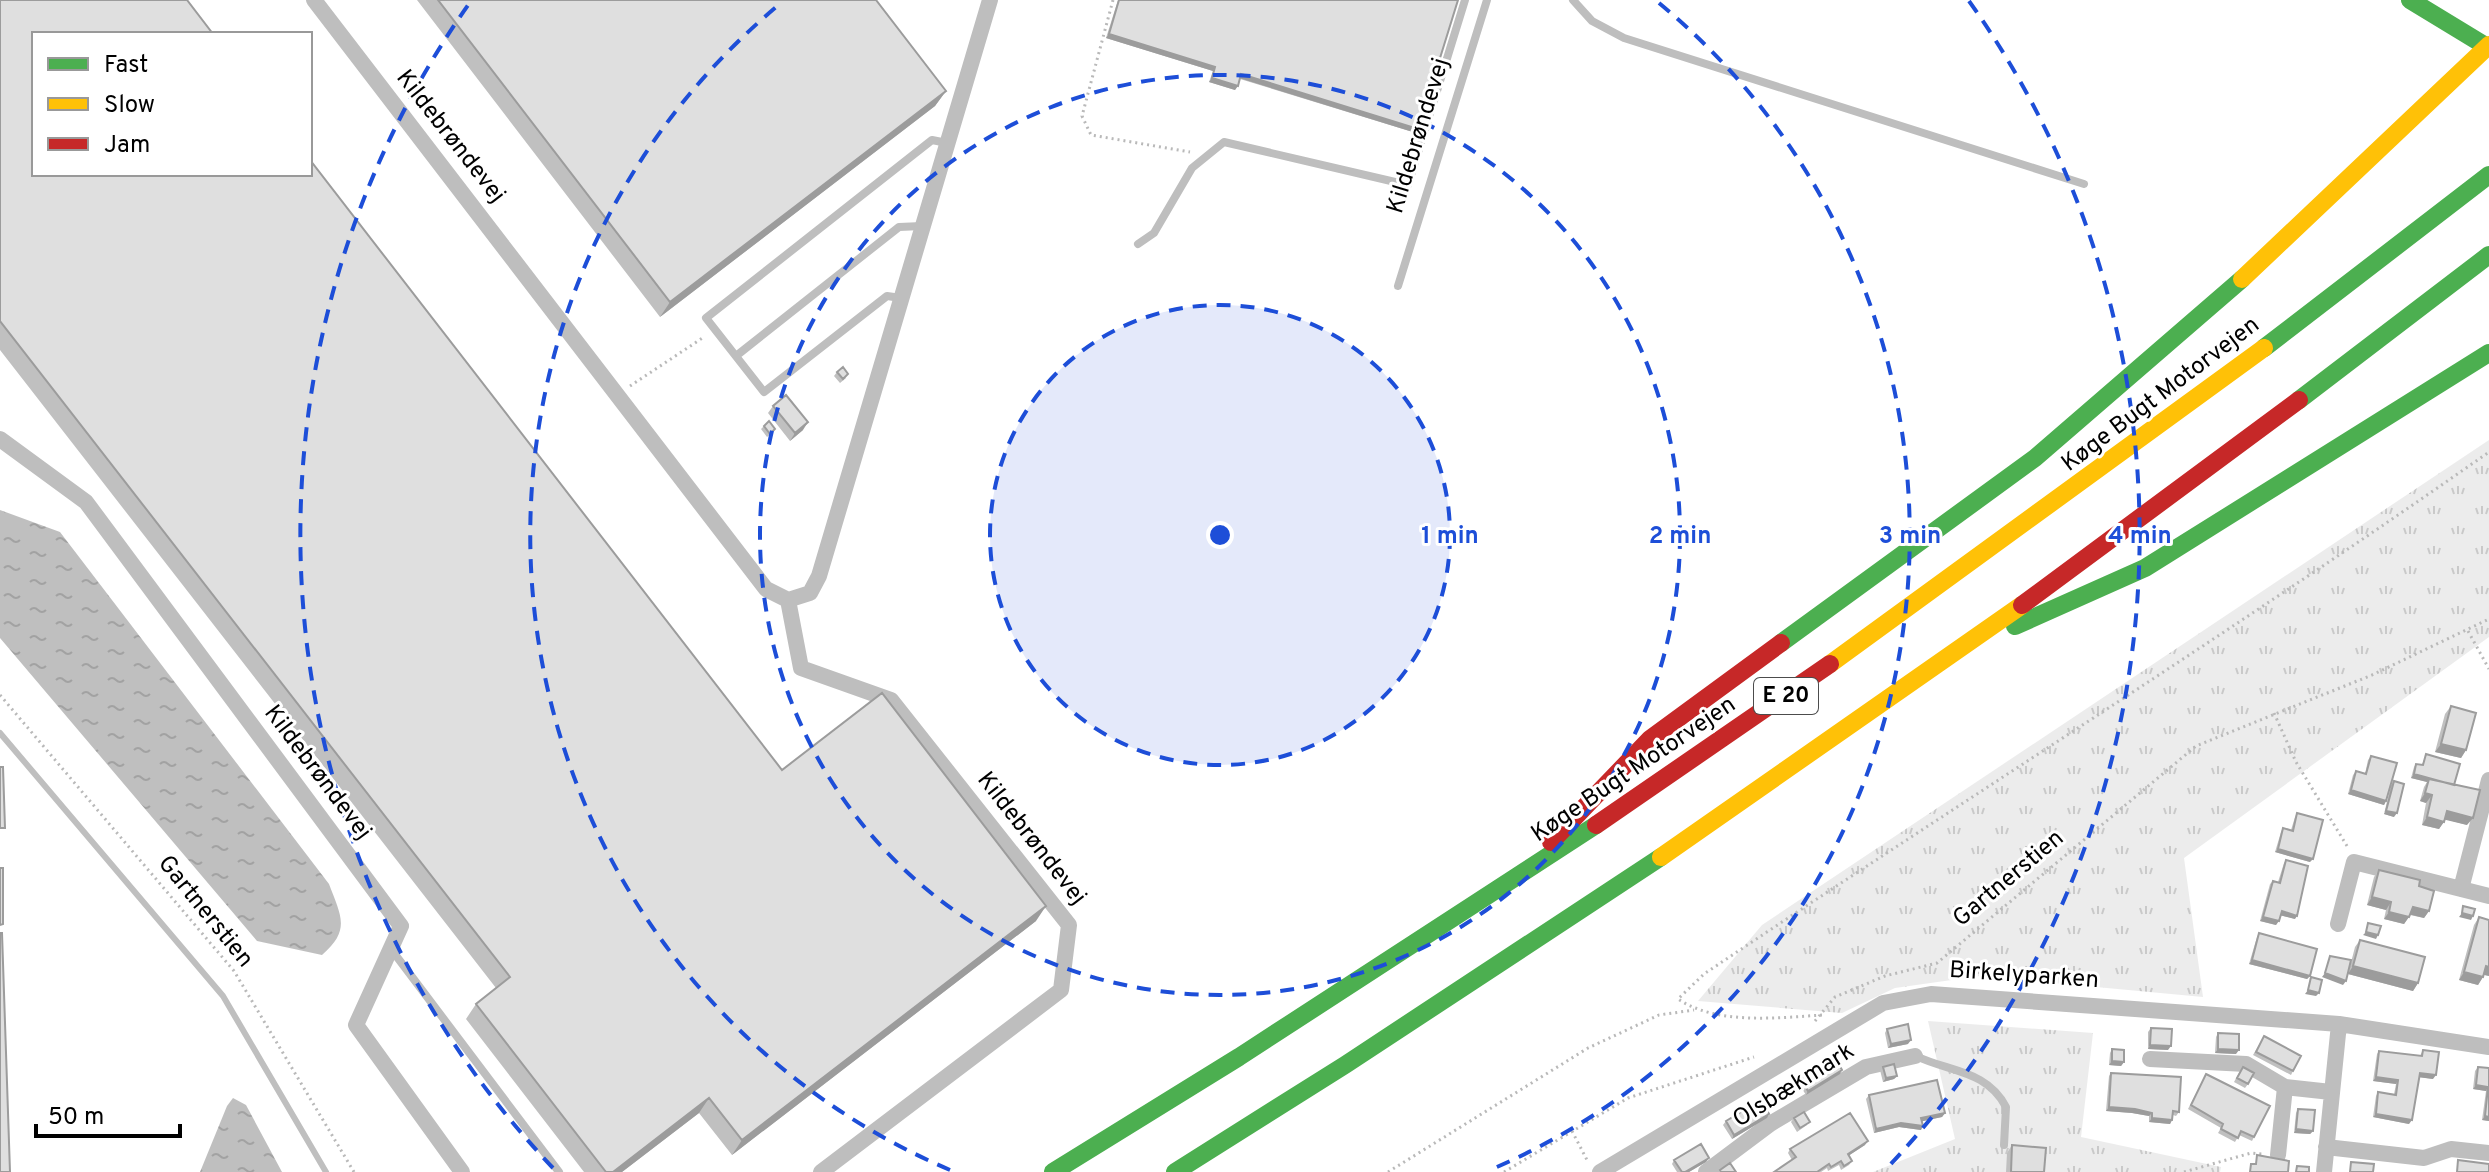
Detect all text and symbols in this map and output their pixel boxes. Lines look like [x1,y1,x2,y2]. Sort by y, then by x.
legend [32,32,312,176]
text: Fast [104,51,148,81]
street label: Kildebrøndevej [1381,55,1457,217]
street label: Kildebrøndevej [389,64,511,210]
text: Slow [104,91,155,121]
text: Jam [104,131,150,161]
street label: Køge Bugt Motorvejen [2056,311,2266,479]
centre of rings [1206,521,1234,549]
text: 1 min [1421,522,1479,552]
text: 2 min [1649,522,1711,552]
text: 3 min [1879,522,1941,552]
text: 4 min [2108,522,2172,552]
road number: E 20 [1754,678,1818,714]
street label: Køge Bugt Motorvejen [1526,690,1742,850]
street label: Kildebrøndevej [257,700,377,846]
street label: Kildebrøndevej [970,766,1092,912]
street label: Gartnerstien [1947,824,2071,934]
street label: Gartnerstien [151,850,259,974]
street label: Birkelyparken [1948,956,2100,996]
street label: Olsbækmark [1728,1037,1860,1135]
scale bar [36,1088,180,1138]
text: 50 m [48,1103,104,1133]

